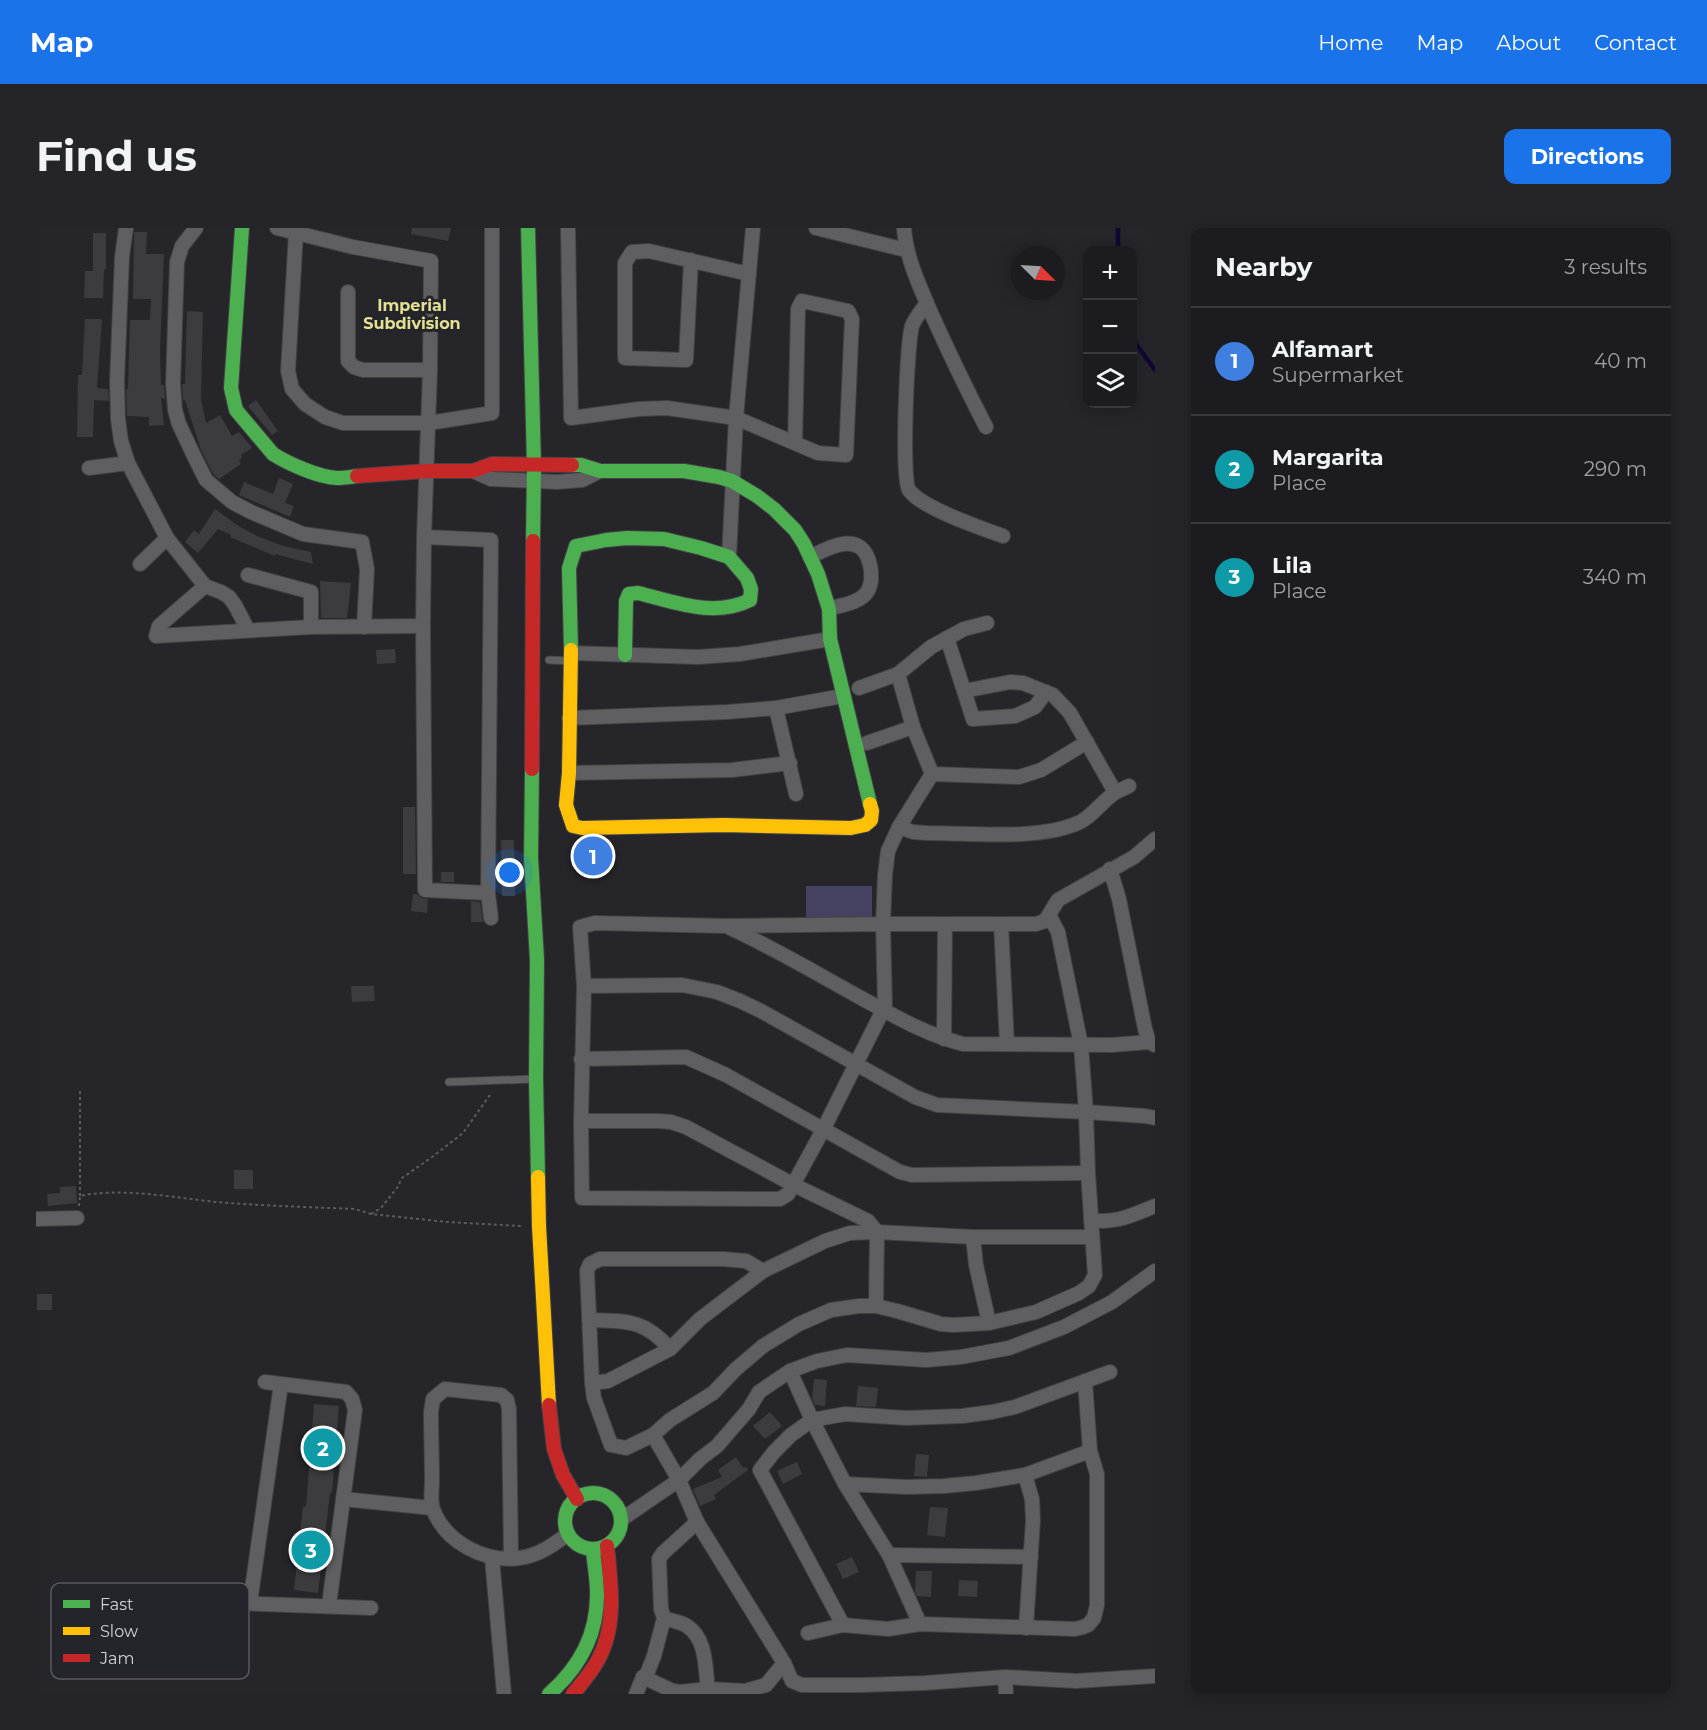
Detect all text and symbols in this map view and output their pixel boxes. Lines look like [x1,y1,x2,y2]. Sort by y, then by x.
text: Map [30,25,93,59]
text: Home [1318,30,1383,55]
text: Map [1416,30,1463,55]
text: About [1496,30,1561,55]
text: Contact [1594,30,1677,55]
button: Directions [1504,129,1671,184]
text: Find us [36,130,197,182]
north arrow [1011,246,1065,300]
map controls [1083,246,1137,408]
button: + [1083,246,1137,300]
text: Nearby [1215,251,1312,283]
text: 3 results [1564,255,1647,279]
district label: Imperial Subdivision [363,296,461,333]
button: − [1083,300,1137,354]
text: Alfamart [1272,336,1373,363]
text: 1 [1231,349,1238,373]
text: 40 m [1594,349,1647,373]
button: layers [1083,354,1137,408]
text: Supermarket [1272,363,1404,387]
text: Margarita [1272,444,1384,471]
text: 2 [1229,457,1240,481]
text: 290 m [1584,457,1647,481]
text: Place [1272,471,1327,495]
text: Lila [1272,552,1312,579]
text: 3 [1229,565,1240,589]
text: 340 m [1583,565,1647,589]
text: Place [1272,579,1327,603]
pin: 1 [574,834,612,878]
your location [495,858,524,887]
pin: 2 [304,1426,342,1470]
pin: 3 [292,1528,330,1572]
legend [51,1583,249,1679]
text: Fast [100,1595,134,1614]
text: Slow [100,1622,138,1641]
text: Jam [99,1649,134,1668]

